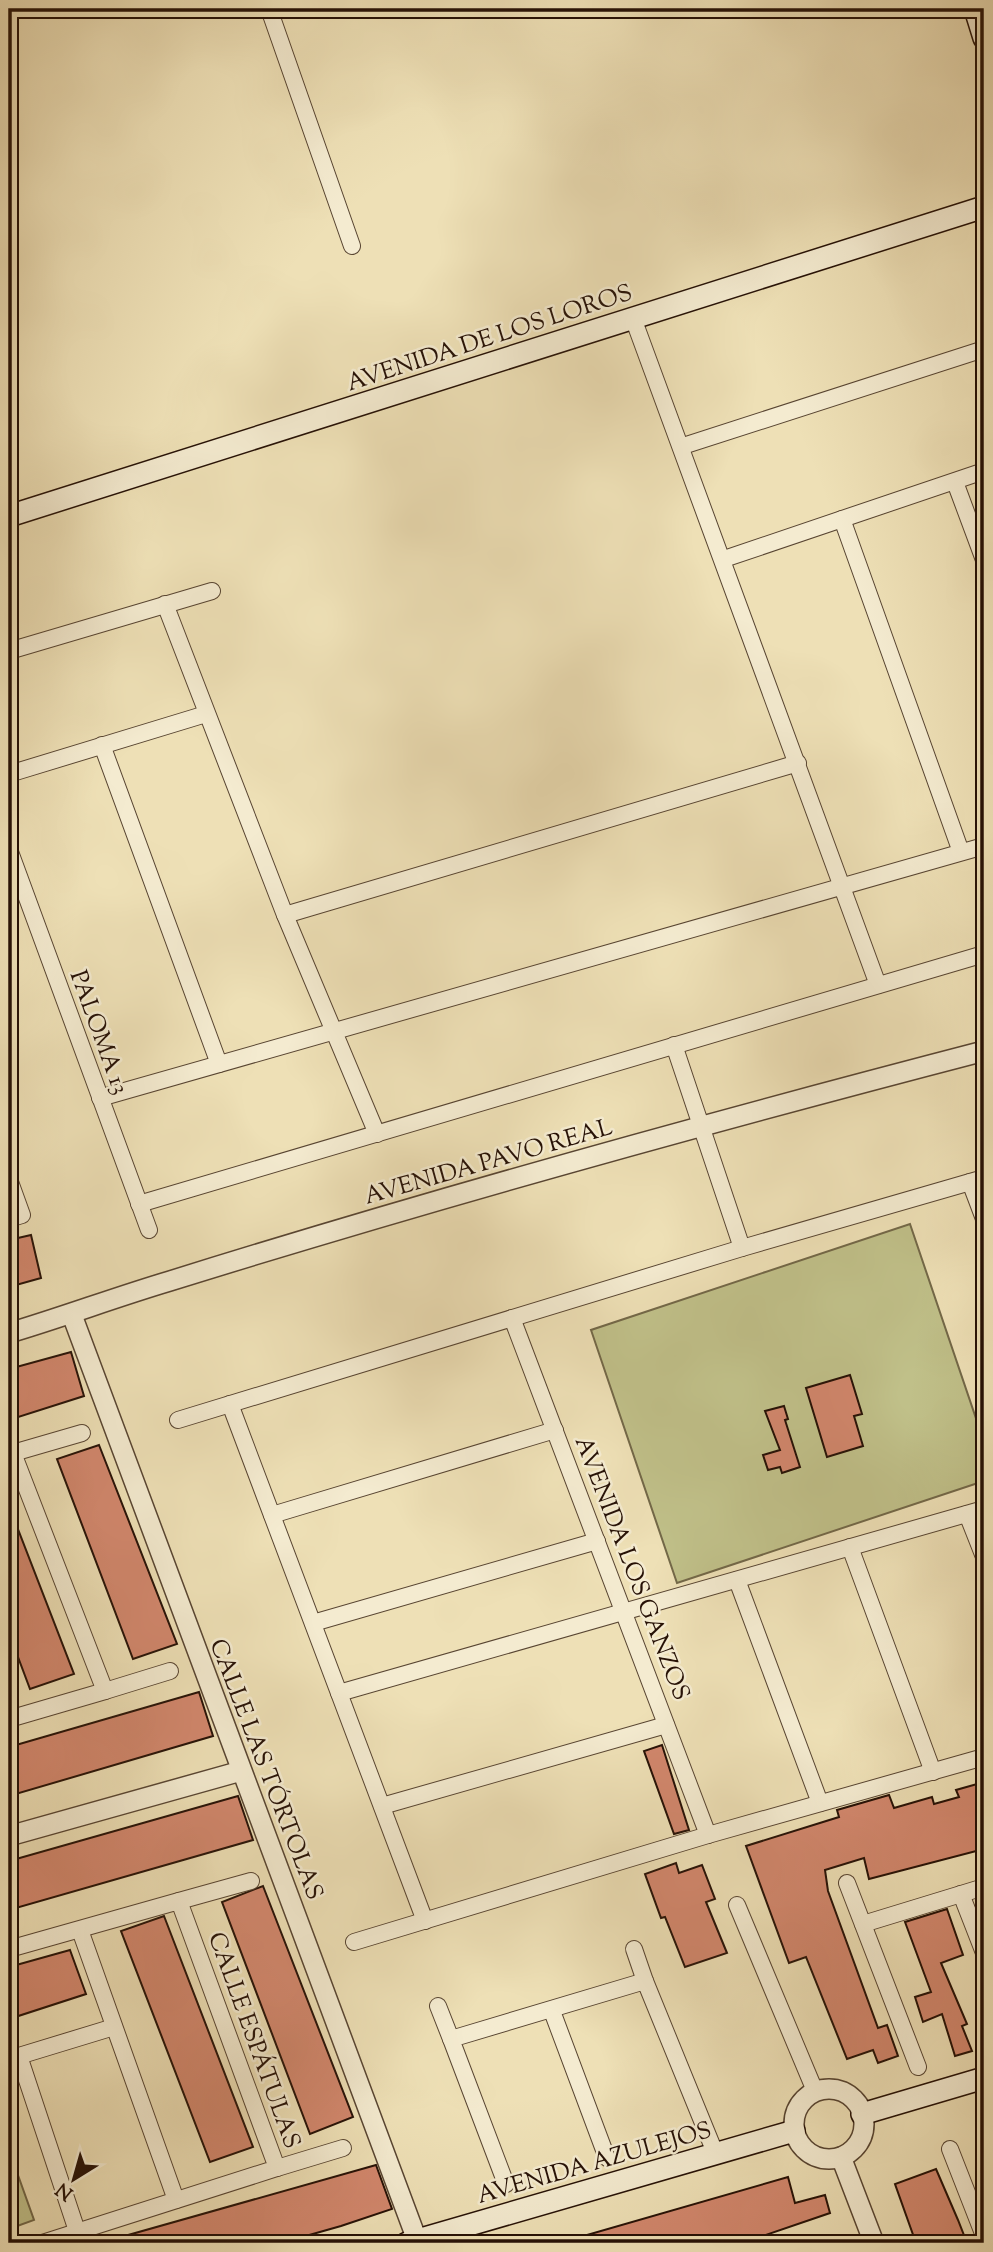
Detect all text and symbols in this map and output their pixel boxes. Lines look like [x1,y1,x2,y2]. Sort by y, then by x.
street label: AVENIDA DE LOS LOROS [342,277,637,401]
street label: PALOMA 13 [60,966,136,1100]
street label: AVENIDA PAVO REAL [360,1111,617,1215]
street label: AVENIDA LOS GANZOS [565,1432,697,1706]
street label: CALLE LAS TÓRTOLAS [200,1634,331,1905]
street label: CALLE ESPÁTULAS [198,1928,308,2154]
street label: AVENIDA AZULEJOS [473,2114,716,2214]
north arrow [38,2144,108,2214]
text: N [51,2175,79,2206]

